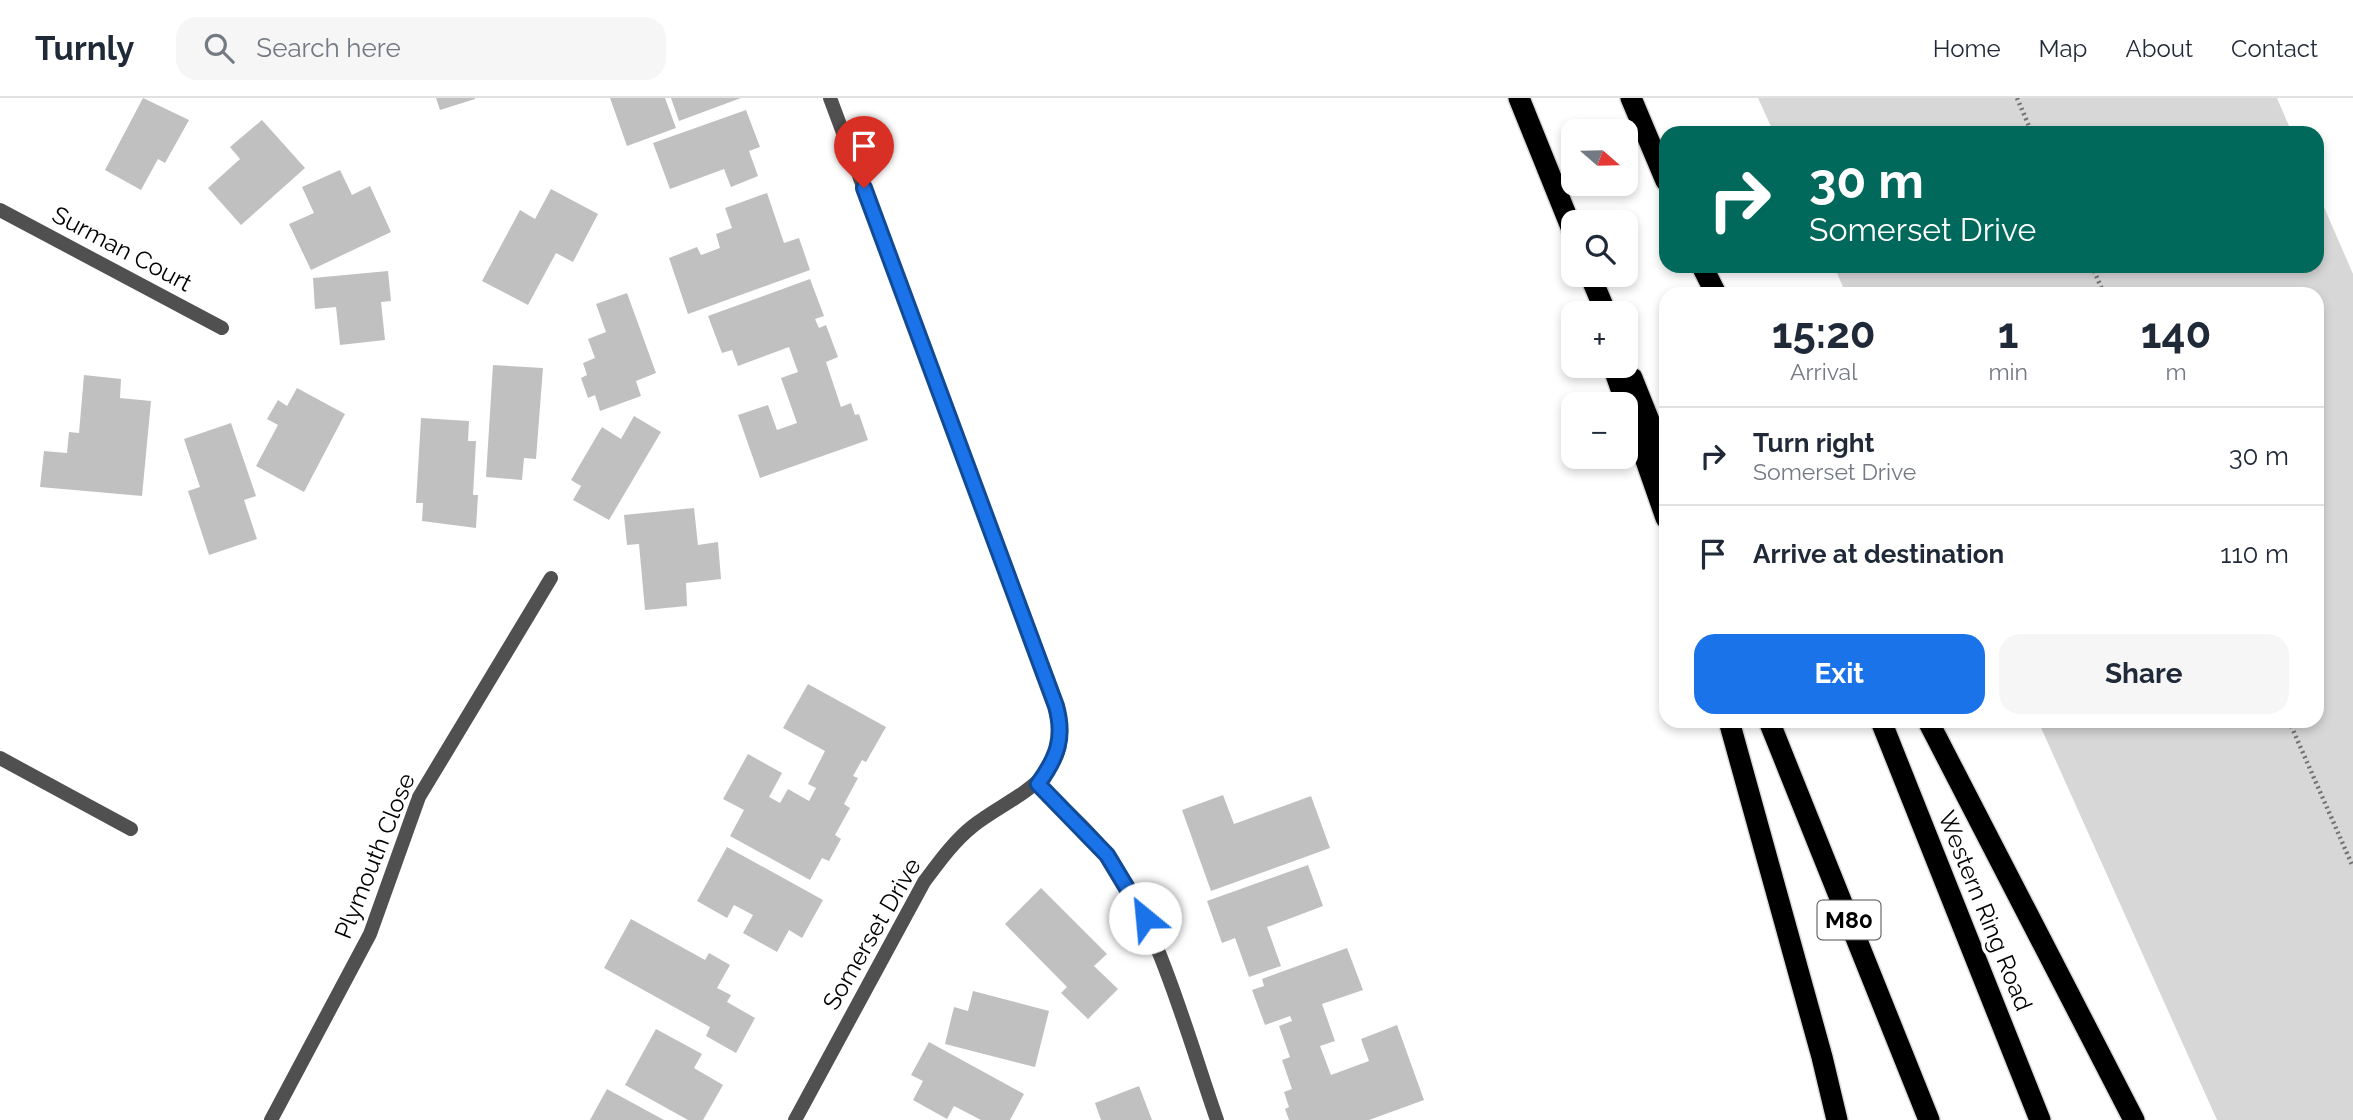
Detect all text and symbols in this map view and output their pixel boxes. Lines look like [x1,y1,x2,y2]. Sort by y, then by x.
search box [176,17,666,80]
text: Turnly [35,29,134,68]
icon: search [200,29,238,67]
text: Search here [256,33,401,63]
text: Home [1933,34,2001,63]
text: Map [2039,34,2087,63]
text: About [2125,34,2193,63]
text: Contact [2231,34,2318,63]
pin [834,116,894,188]
north arrow [1561,119,1638,196]
map controls [1561,119,1638,469]
icon: arrive [845,127,883,165]
text: 30 m [1809,152,1924,209]
icon: right [1694,154,1785,245]
street label: Surman Court [47,200,197,298]
button: search [1561,210,1638,287]
text: Somerset Drive [1809,211,2036,248]
button: + [1561,301,1638,378]
text: 15:20 [1772,309,1876,358]
text: 1 [1998,309,2019,358]
text: 140 [2141,309,2211,358]
text: Arrival [1790,358,1857,385]
text: min [1988,358,2028,385]
text: m [2165,358,2187,385]
button: − [1561,392,1638,469]
text: Turn right [1753,428,1874,458]
icon: right [1694,437,1732,475]
text: 30 m [2229,441,2289,471]
text: Somerset Drive [1753,458,1916,485]
icon: arrive [1694,535,1732,573]
text: Arrive at destination [1753,539,2004,569]
text: 110 m [2220,539,2289,569]
button: Exit [1694,634,1985,714]
button: Share [1999,634,2289,714]
street label: Plymouth Close [328,769,421,943]
street label: Western Ring Road [1932,807,2039,1015]
street label: Somerset Drive [816,853,927,1015]
position arrow [1108,881,1182,955]
road number: M80 [1818,900,1881,940]

